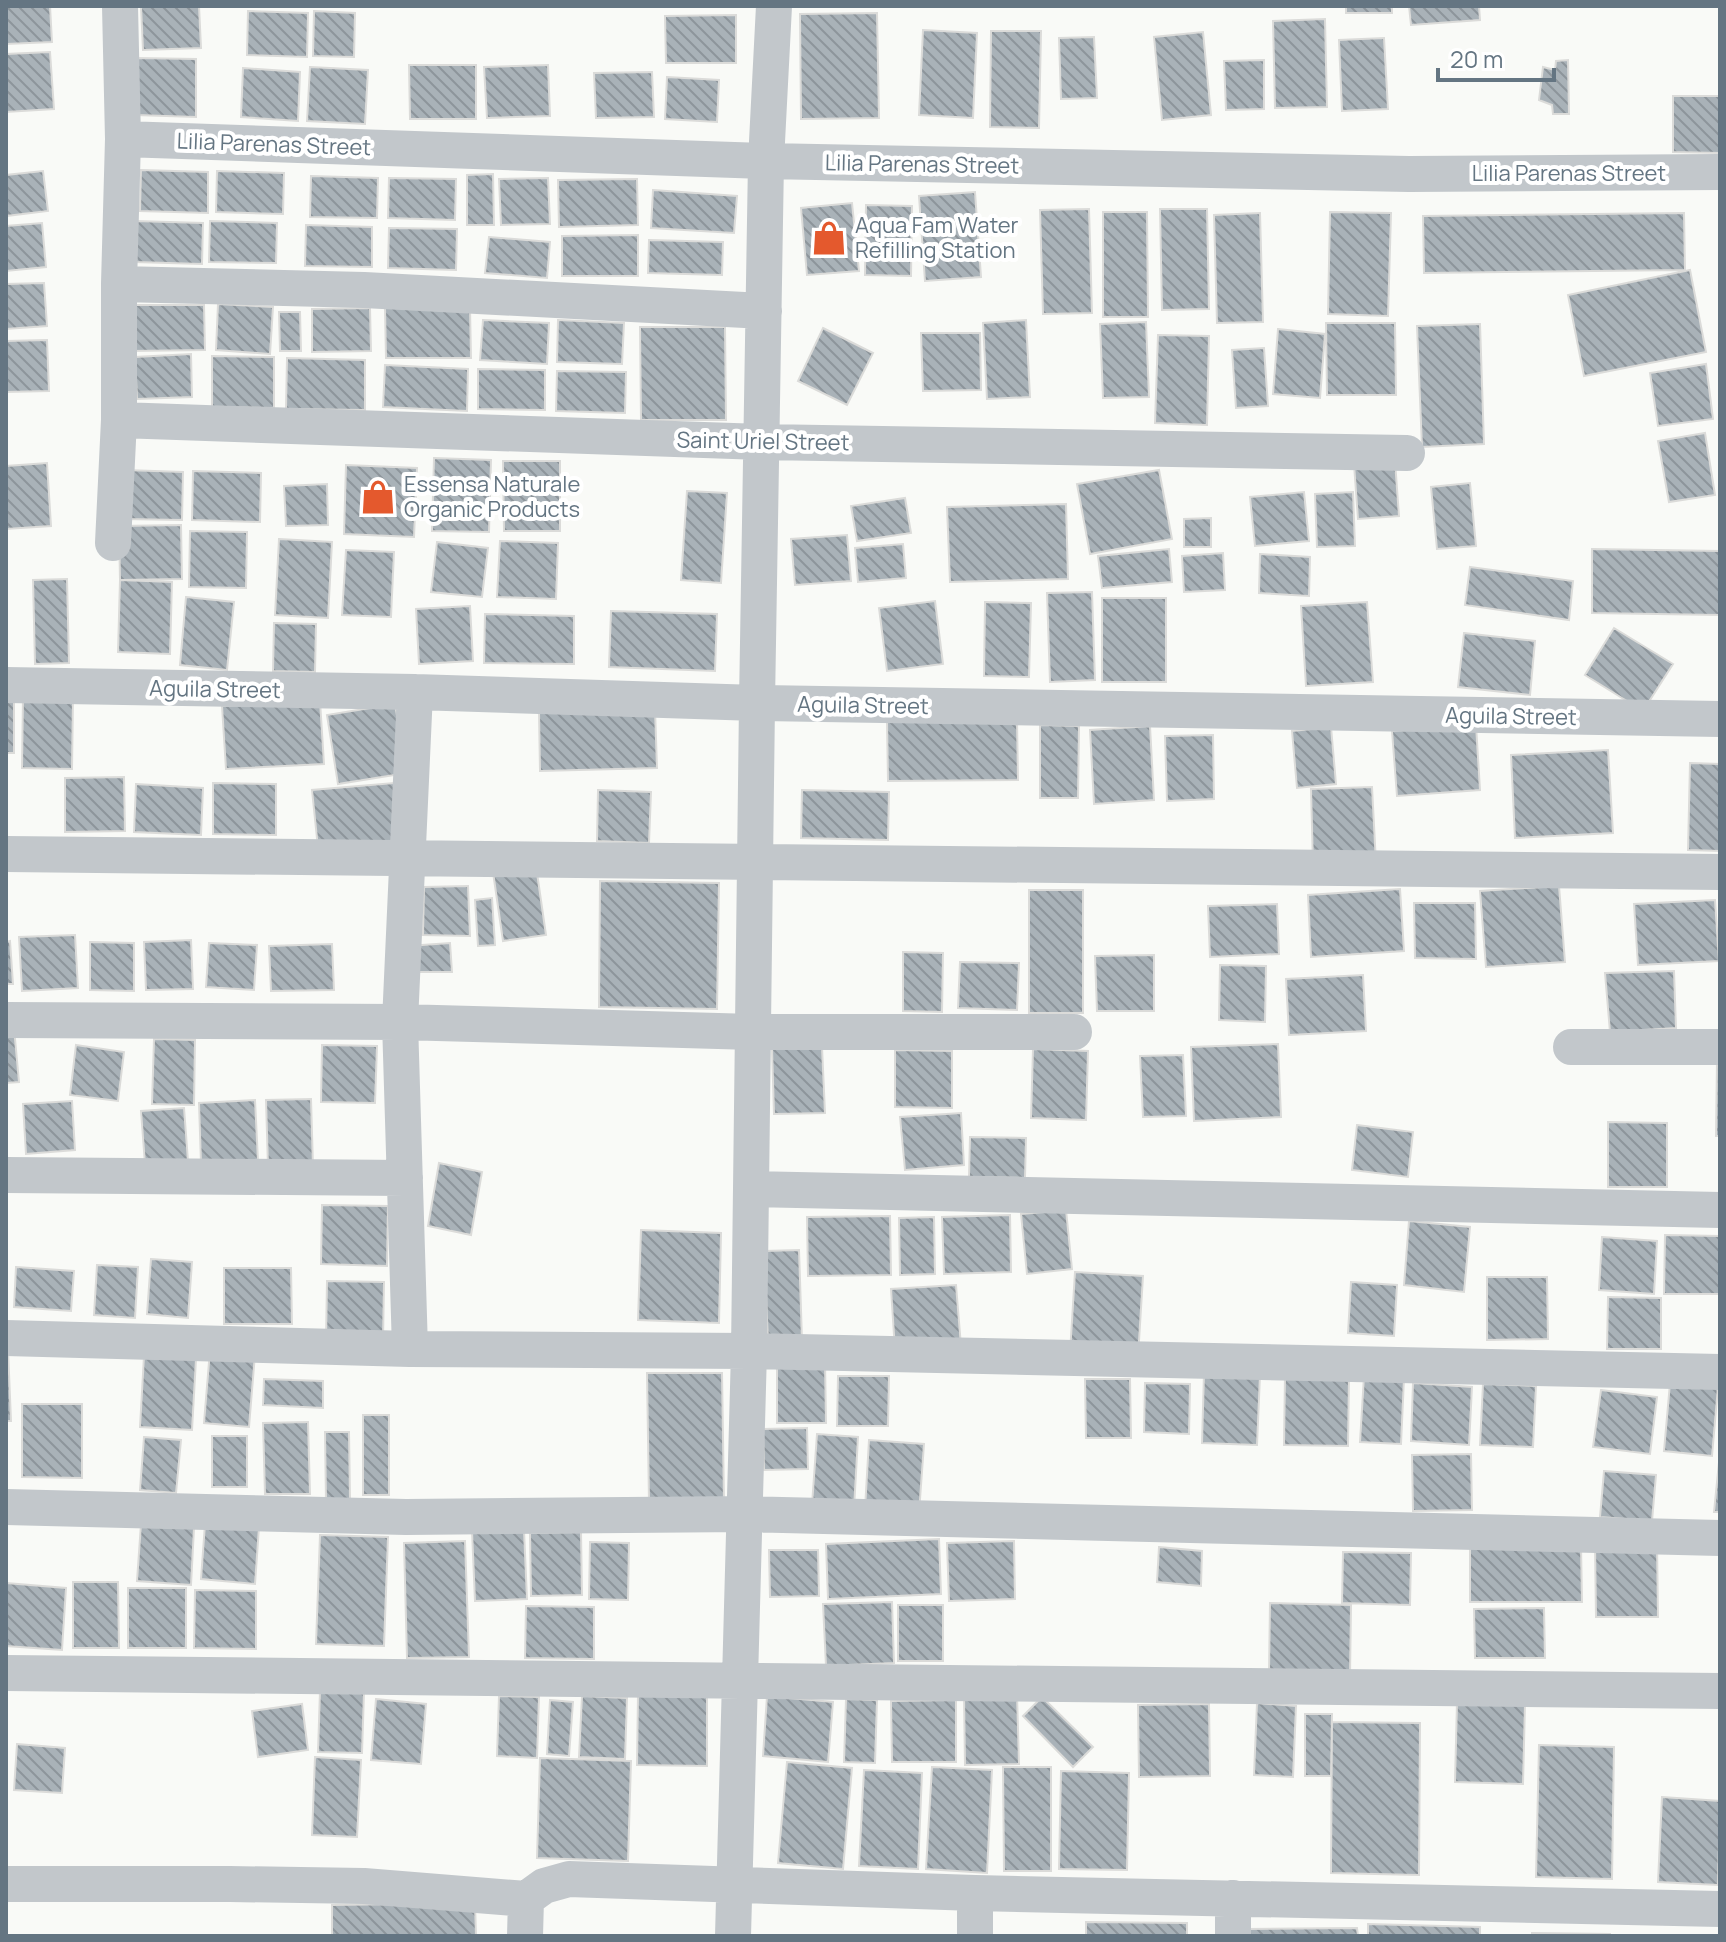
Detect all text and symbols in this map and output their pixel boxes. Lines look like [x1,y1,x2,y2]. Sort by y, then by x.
scale bar [1438,32,1554,82]
text: 20 m [1450,42,1503,75]
street label: Lilia Parenas Street [176,126,372,162]
street label: Lilia Parenas Street [825,147,1020,181]
street label: Lilia Parenas Street [1472,158,1666,188]
place label: Aqua Fam Water Refilling Station [855,210,1019,265]
shop icon: Aqua Fam Water Refilling Station [810,219,848,257]
street label: Saint Uriel Street [676,424,850,458]
place label: Essensa Naturale Organic Products [404,469,580,524]
shop icon: Essensa Naturale Organic Products [359,478,397,516]
street label: Aguila Street [149,673,281,705]
street label: Aguila Street [797,689,929,721]
street label: Aguila Street [1445,700,1577,732]

